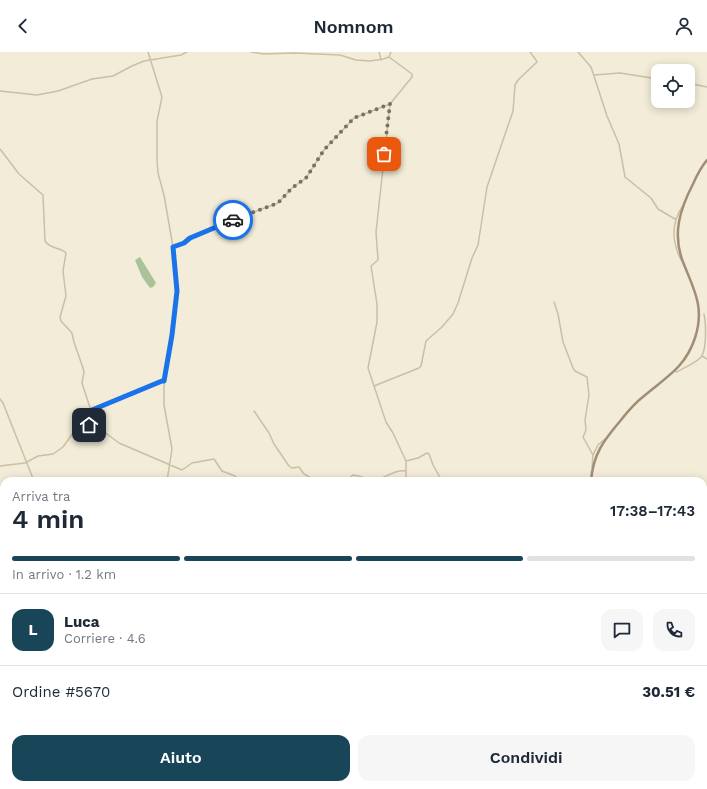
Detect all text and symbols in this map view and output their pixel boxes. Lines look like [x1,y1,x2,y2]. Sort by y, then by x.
icon: back [12,15,34,37]
icon: person [673,15,695,37]
text: Nomnom [314,16,393,37]
map controls [651,64,695,108]
button: locate [651,64,695,108]
pin [367,137,401,171]
icon: bag [373,143,395,165]
courier [213,200,253,240]
icon: car [222,209,244,231]
pin [72,408,106,442]
icon: home [78,414,100,436]
text: Arriva tra [12,489,70,504]
text: 17:38–17:43 [610,502,695,520]
text: 4 min [12,504,84,534]
text: In arrivo · 1.2 km [12,567,116,582]
button: chat [601,609,643,651]
button: phone [653,609,695,651]
text: Luca [64,613,99,631]
text: L [28,621,38,639]
text: Corriere · 4.6 [64,631,146,646]
text: Ordine #5670 [12,683,110,701]
text: 30.51 € [642,683,695,701]
button: Aiuto [12,735,350,781]
button: Condividi [358,735,695,781]

